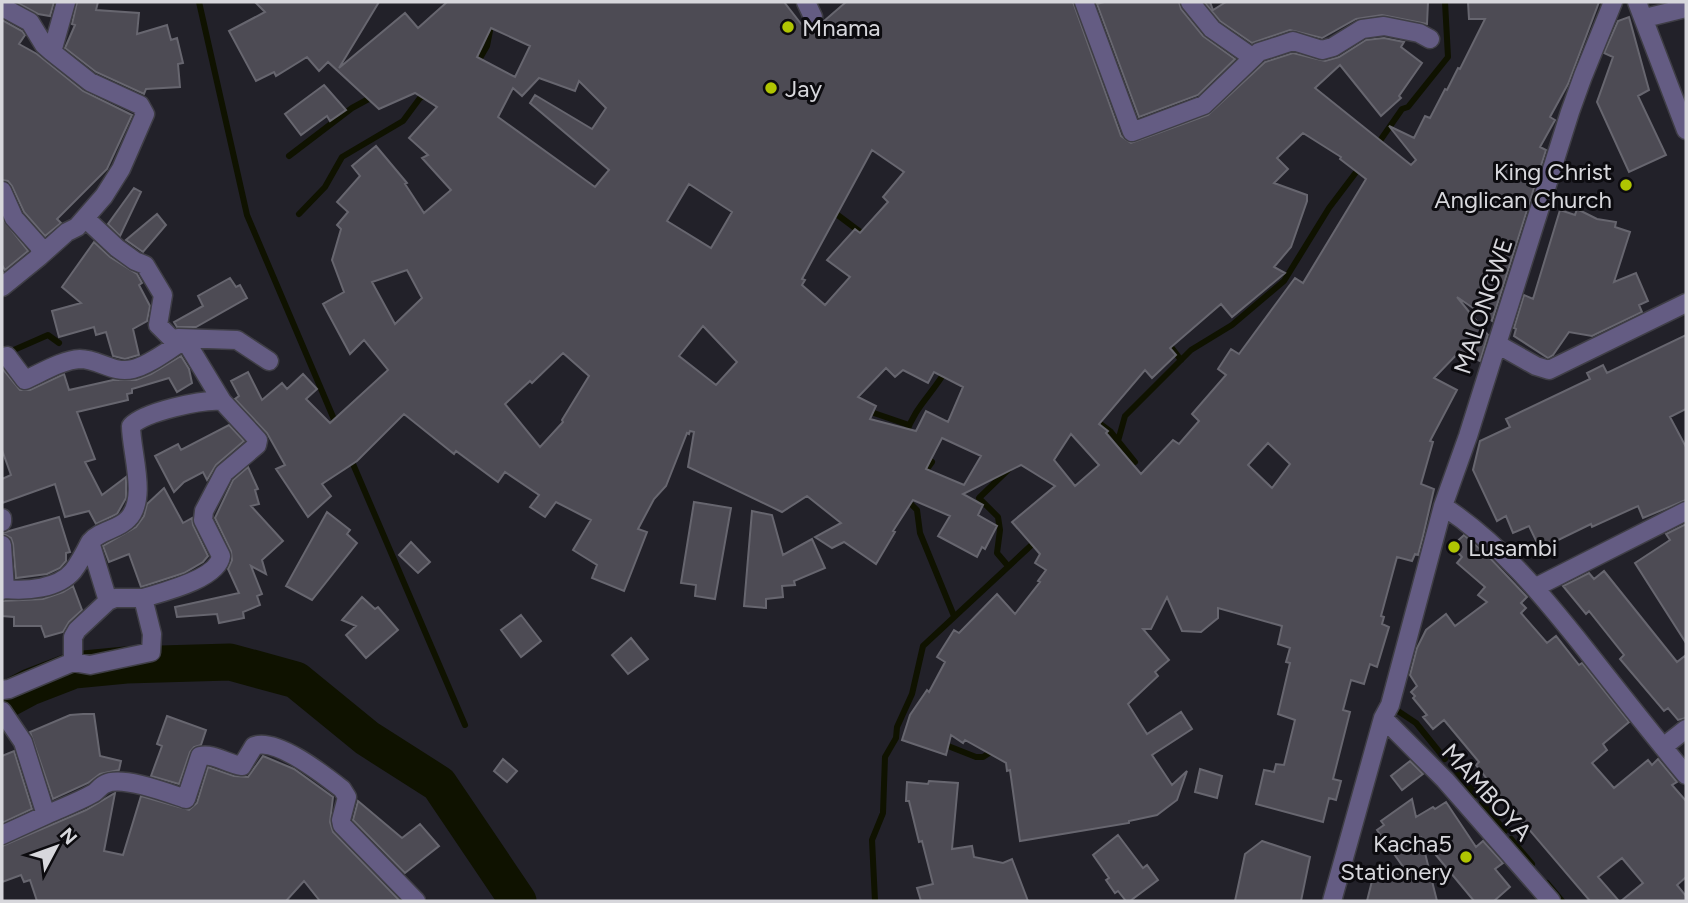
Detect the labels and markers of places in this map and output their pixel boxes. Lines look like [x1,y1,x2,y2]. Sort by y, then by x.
place label: Mnama [802,13,881,42]
marker: Mnama [780,19,796,35]
place label: Jay [785,74,822,103]
marker: Jay [763,80,779,96]
place label: King Christ Anglican Church [1434,157,1612,214]
marker: King Christ Anglican Church [1618,177,1634,193]
place label: Lusambi [1468,533,1557,562]
marker: Lusambi [1446,539,1462,555]
place label: Kacha5 Stationery [1340,829,1452,886]
marker: Kacha5 Stationery [1458,849,1474,865]

